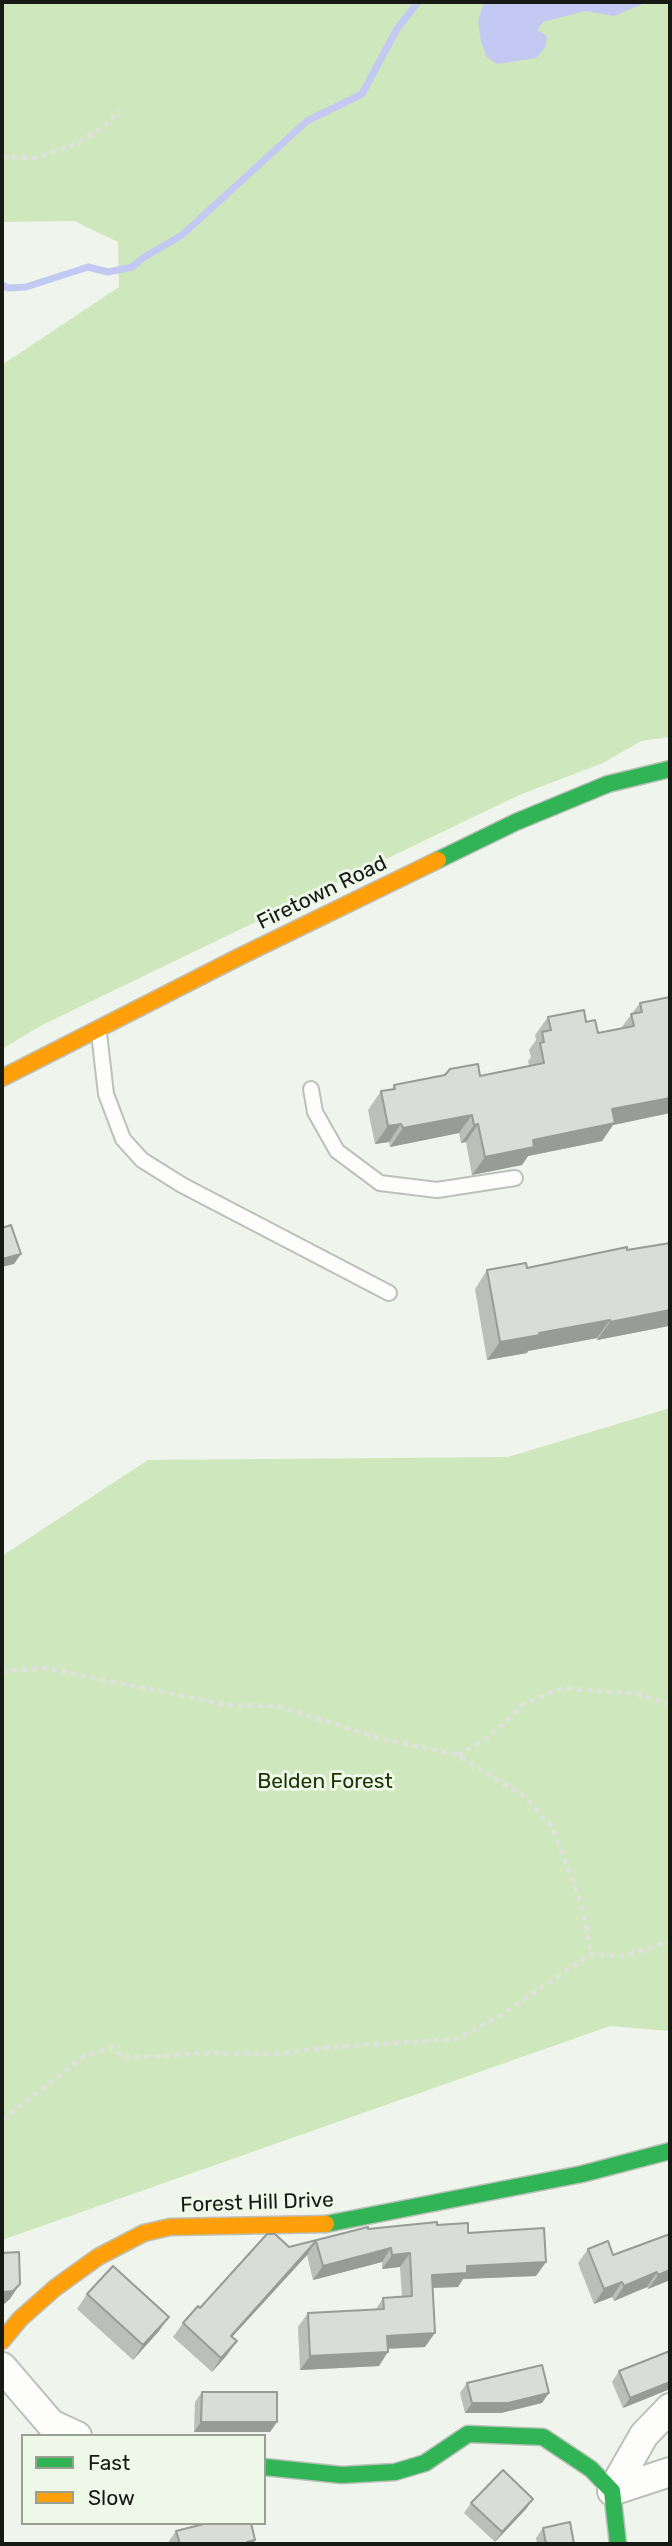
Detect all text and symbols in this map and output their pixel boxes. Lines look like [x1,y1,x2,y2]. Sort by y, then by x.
street label: Firetown Road [253,851,391,935]
park label: Belden Forest [257,1769,393,1795]
street label: Forest Hill Drive [180,2188,334,2218]
legend [21,2434,266,2525]
text: Fast [88,2450,130,2475]
text: Slow [88,2485,135,2510]

